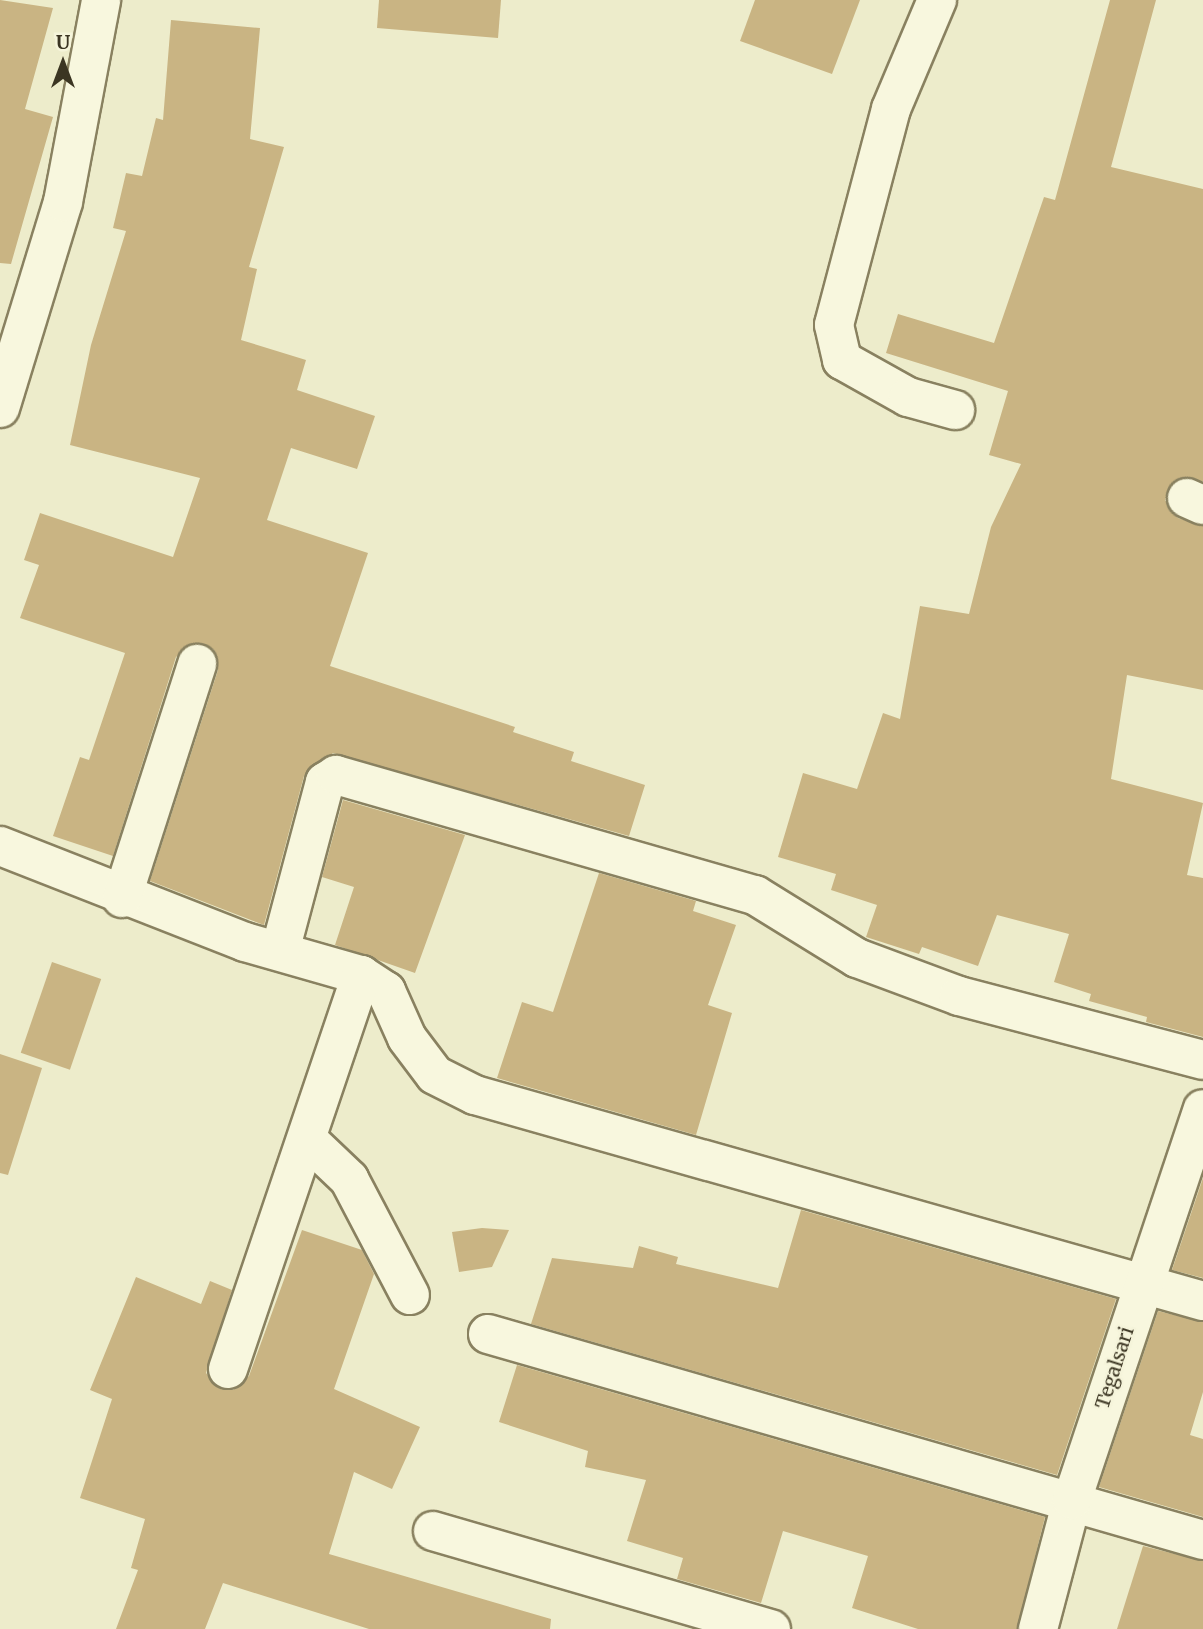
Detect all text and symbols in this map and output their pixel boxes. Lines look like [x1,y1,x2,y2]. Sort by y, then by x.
north arrow [28,28,98,98]
text: U [56,30,70,54]
street label: Tegalsari [1091,1324,1139,1412]

